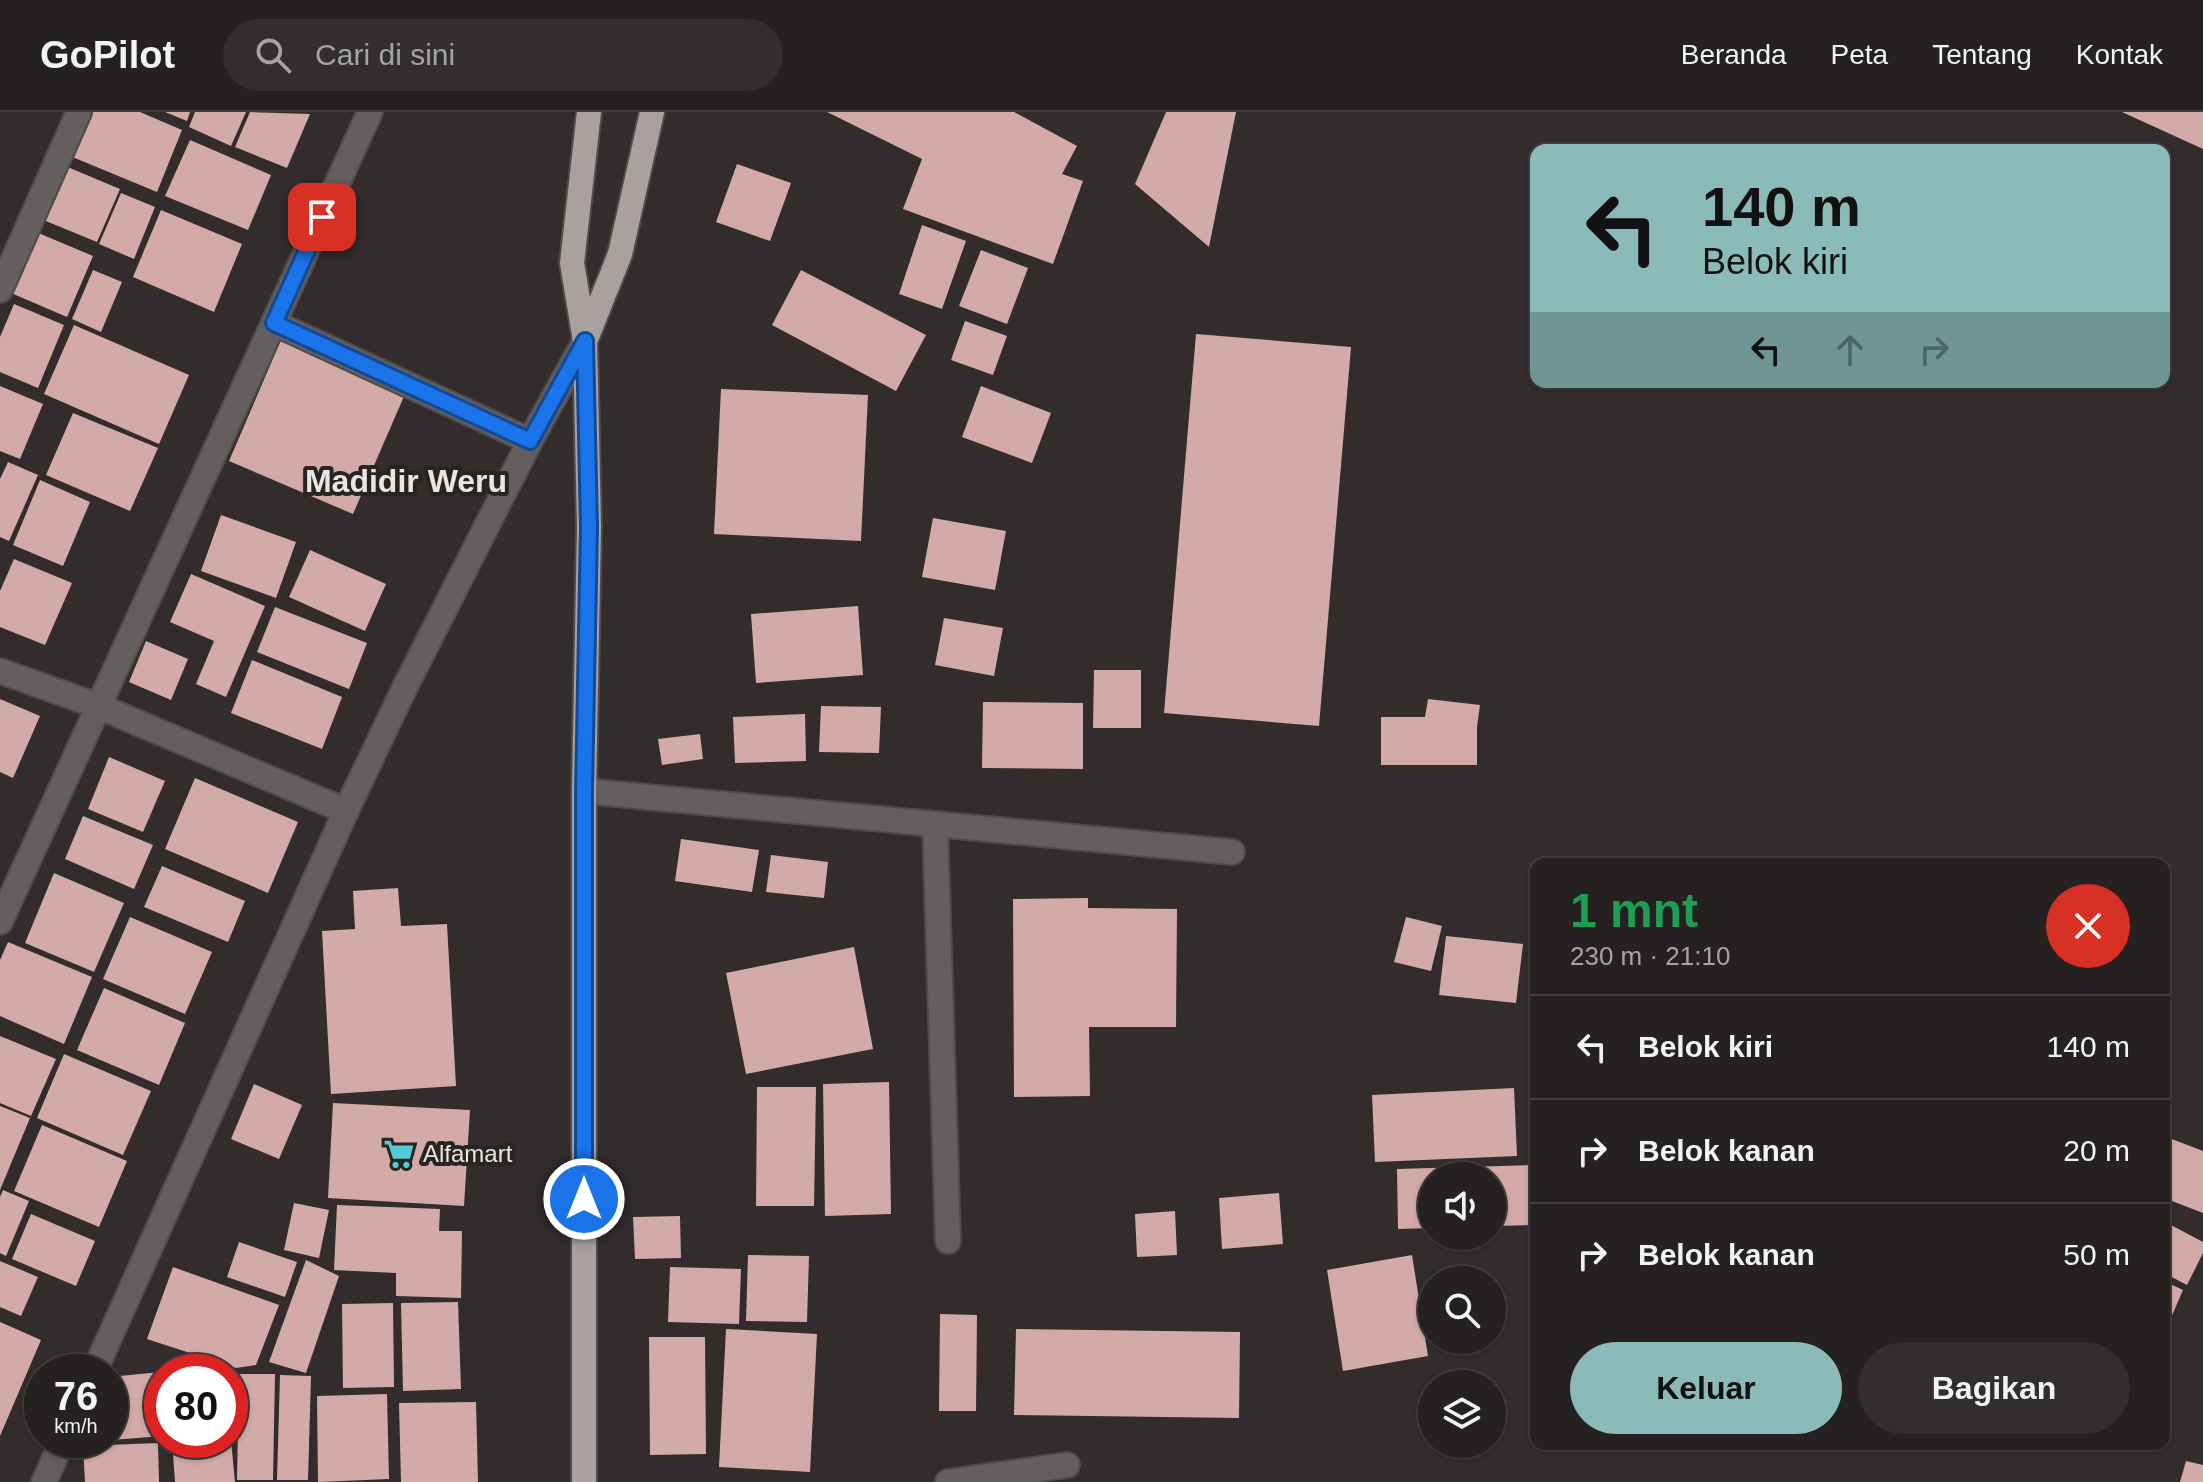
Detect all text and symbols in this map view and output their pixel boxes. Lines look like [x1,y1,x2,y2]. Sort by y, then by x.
search box [223,19,783,91]
icon: search [251,33,295,77]
text: GoPilot [40,34,175,76]
text: Cari di sini [315,38,455,71]
text: Beranda [1681,39,1787,70]
text: Peta [1831,39,1888,70]
text: Tentang [1932,39,2032,70]
text: Kontak [2076,39,2163,70]
text: 140 m [1702,175,1861,238]
icon: left [1570,176,1674,280]
pin [288,183,356,251]
icon: arrive [300,195,344,239]
text: Belok kiri [1702,241,1848,282]
icon: left [1744,328,1788,372]
icon: ahead [1828,328,1872,372]
icon: right [1912,328,1956,372]
district label: Madidir Weru [305,463,507,499]
text: 1 mnt [1570,884,1698,937]
button: close [2046,884,2130,968]
text: 230 m · 21:10 [1570,941,1730,971]
icon: left [1570,1025,1614,1069]
text: Belok kiri [1638,1030,1773,1063]
text: 140 m [2047,1030,2130,1063]
icon: right [1570,1129,1614,1173]
text: Belok kanan [1638,1134,1815,1167]
text: 20 m [2063,1134,2130,1167]
supermarket icon: Alfamart [382,1137,416,1171]
place label: Alfamart [423,1140,513,1167]
position arrow [542,1157,626,1241]
map controls [1418,1162,1506,1458]
button: sound [1418,1162,1506,1250]
icon: right [1570,1233,1614,1277]
text: Belok kanan [1638,1238,1815,1271]
text: 50 m [2063,1238,2130,1271]
button: search [1418,1266,1506,1354]
button: Keluar [1570,1342,1842,1434]
button: Bagikan [1858,1342,2130,1434]
speed limit sign: 80 [144,1354,248,1458]
button: layers [1418,1370,1506,1458]
text: 76 [54,1374,98,1418]
text: km/h [54,1415,98,1437]

